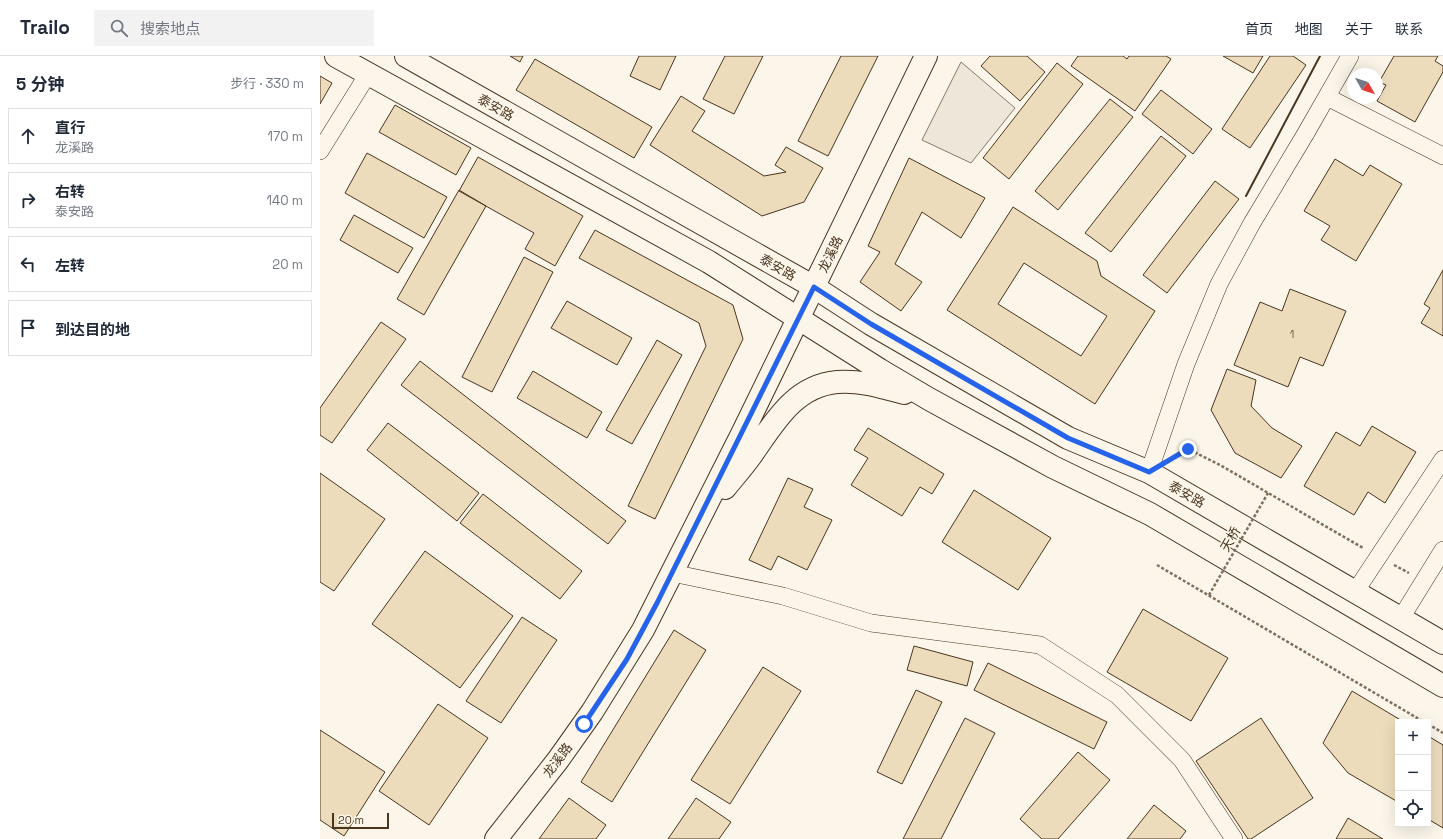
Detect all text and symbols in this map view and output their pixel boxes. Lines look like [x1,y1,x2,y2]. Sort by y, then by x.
search box [94,10,374,46]
text: Trailo [20,15,70,40]
icon: search [108,17,130,39]
text: 搜索地点 [140,19,200,38]
text: 首页 [1245,20,1273,38]
text: 地图 [1295,20,1323,38]
text: 关于 [1345,20,1373,38]
text: 联系 [1395,20,1423,38]
north arrow [1347,68,1383,104]
text: 5 分钟 [16,73,65,95]
text: 步行 · 330 m [230,75,304,92]
street label: 泰安路 [475,90,517,125]
text: 直行 [55,118,85,137]
icon: ahead [17,125,39,147]
text: 170 m [267,128,303,145]
text: 龙溪路 [55,139,94,156]
text: 右转 [55,182,85,201]
icon: right [17,189,39,211]
text: 140 m [267,192,303,209]
text: 泰安路 [55,203,94,220]
street label: 龙溪路 [814,233,847,275]
street label: 泰安路 [757,250,799,285]
icon: left [17,253,39,275]
text: 左转 [55,256,85,275]
text: 20 m [272,256,303,273]
icon: arrive [17,317,39,339]
text: 到达目的地 [55,320,130,339]
house number: 1 [1290,327,1294,341]
route end [1179,440,1197,458]
street label: 泰安路 [1166,477,1208,512]
street label: 天桥 [1217,524,1244,555]
route start [575,715,593,733]
map controls [1395,719,1431,827]
button: + [1395,719,1431,755]
street label: 龙溪路 [539,740,576,781]
button: − [1395,755,1431,791]
button: locate [1395,791,1431,827]
scale bar [332,811,389,830]
text: 20 m [338,813,364,827]

